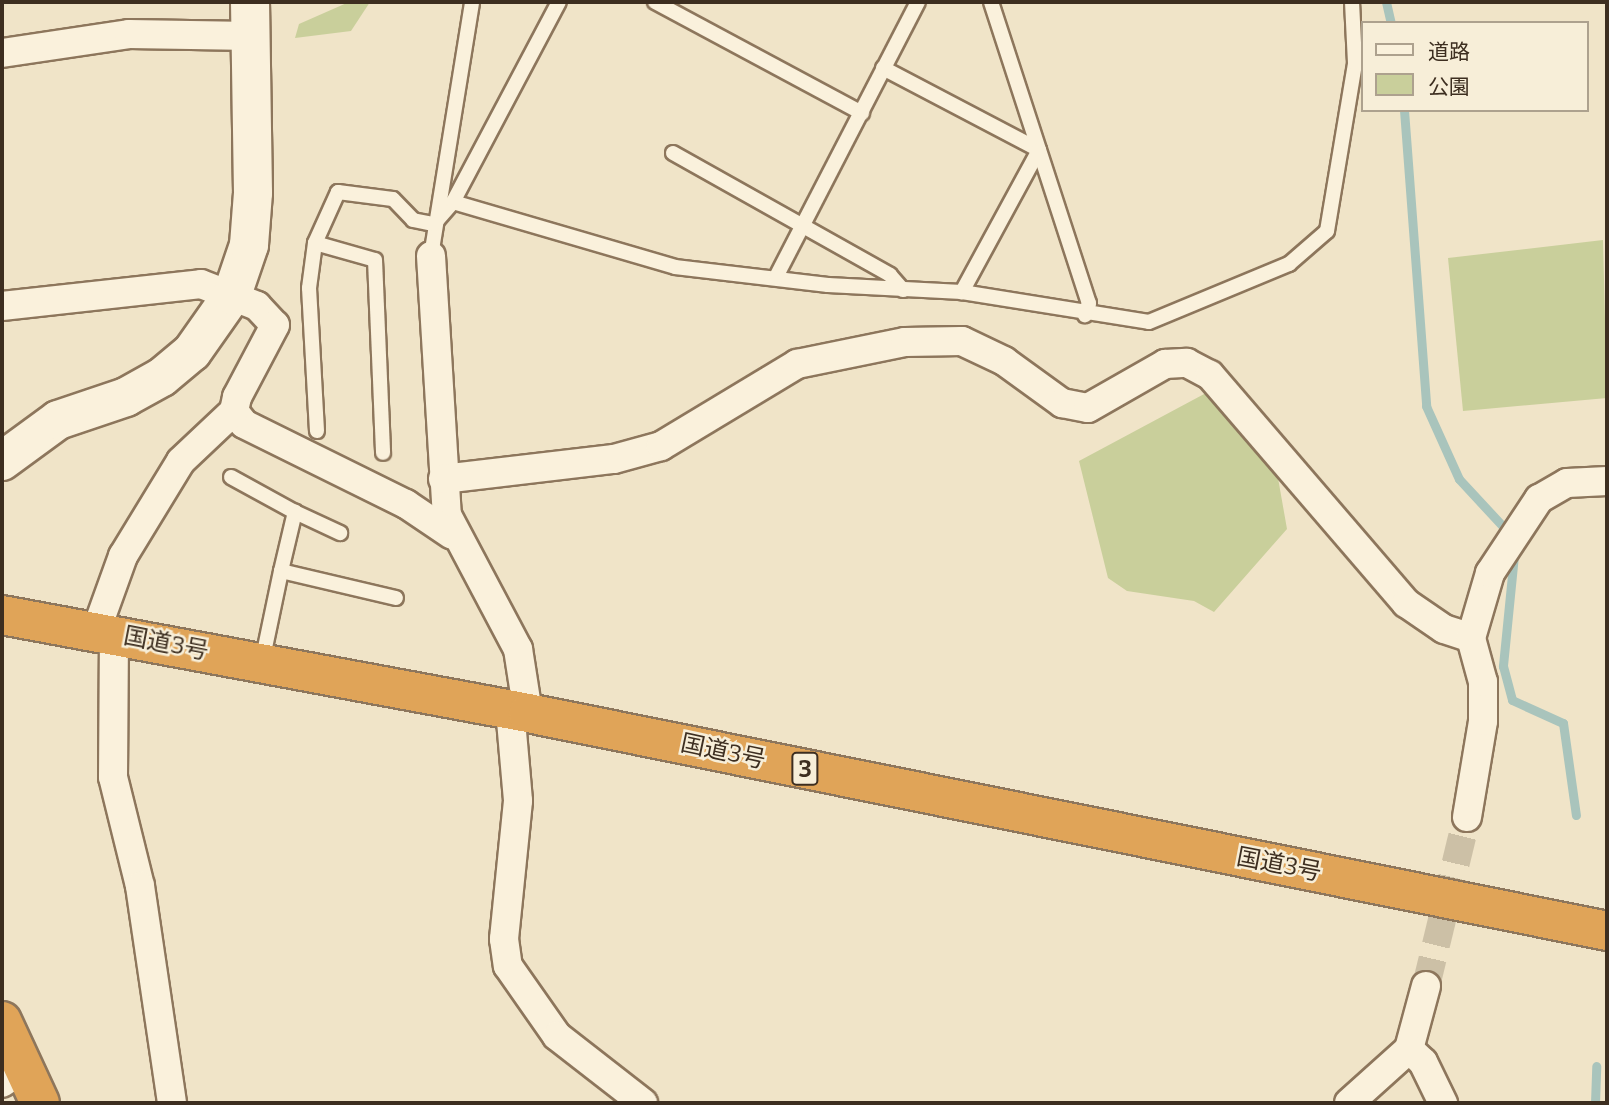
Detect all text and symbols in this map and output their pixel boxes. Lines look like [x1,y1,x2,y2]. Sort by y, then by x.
legend [1360,21,1588,112]
text: 道路 [1428,39,1470,65]
text: 公園 [1428,74,1470,100]
street label: 国道3号 [121,622,211,666]
street label: 国道3号 [678,729,768,775]
road number: 3 [791,750,819,789]
street label: 国道3号 [1234,843,1324,887]

